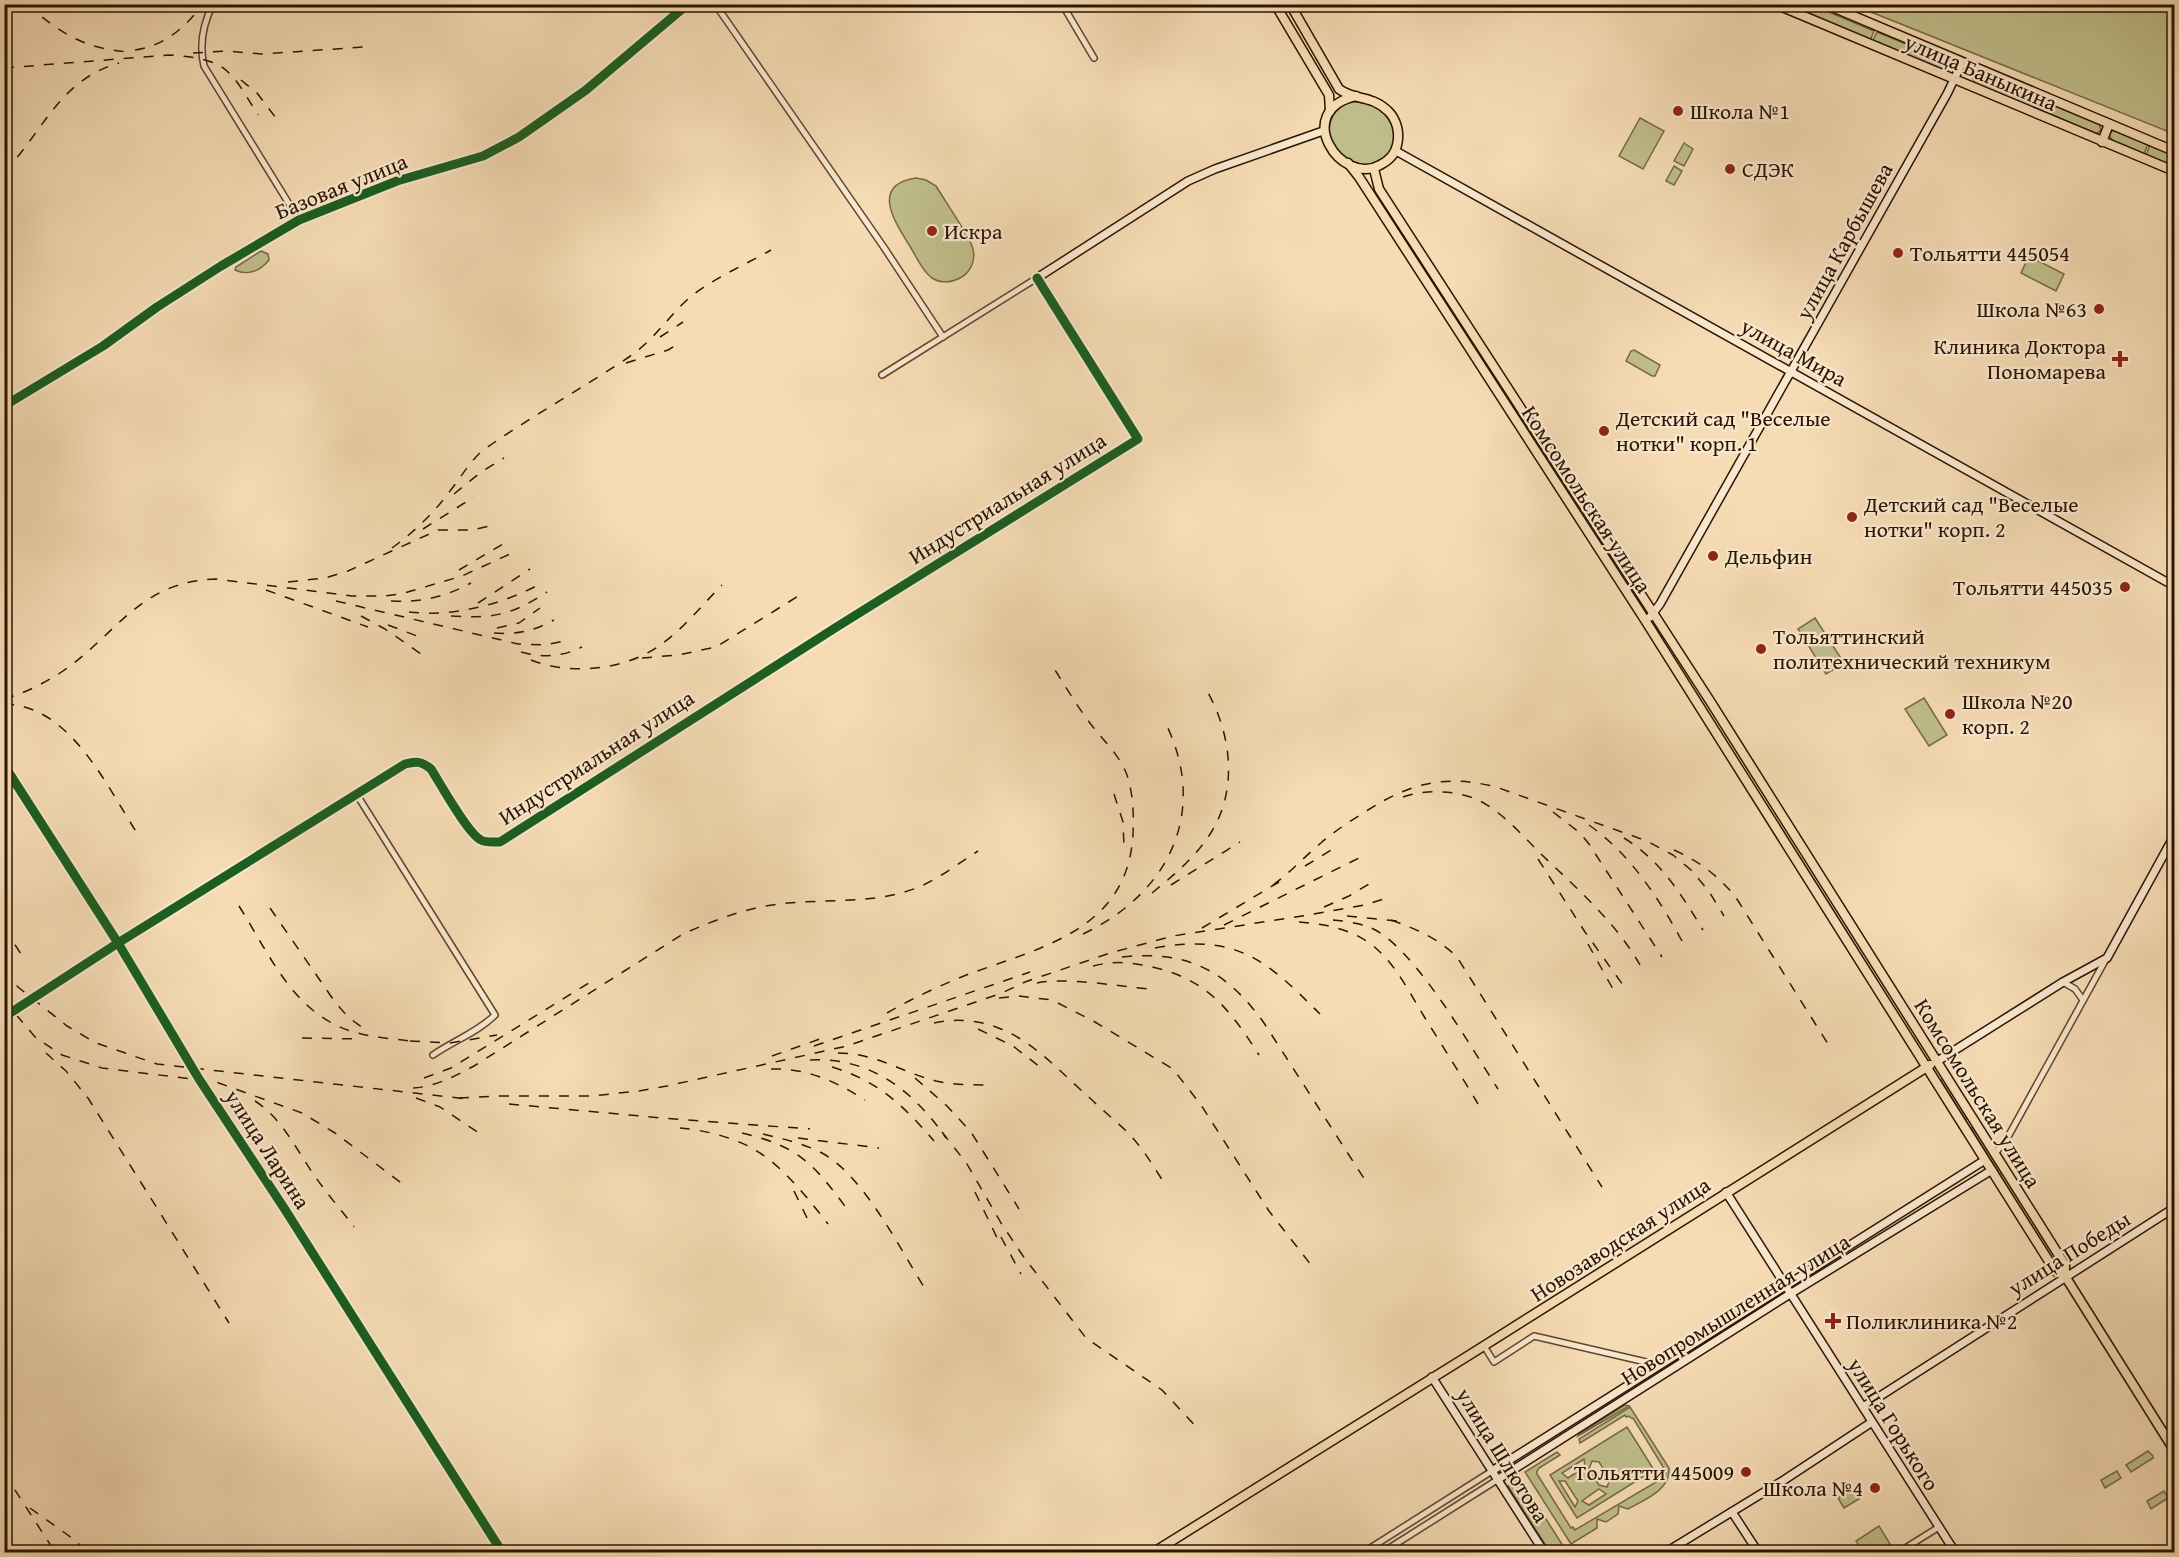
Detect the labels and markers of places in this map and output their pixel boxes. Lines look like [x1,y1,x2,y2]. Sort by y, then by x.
place label: Школа №1 [1690,95,1790,127]
marker: Школа №1 [1671,104,1685,118]
place label: СДЭК [1742,153,1795,185]
marker: СДЭК [1723,162,1737,176]
place label: Искра [944,215,1003,247]
marker: Искра [925,224,939,238]
place label: Тольятти 445054 [1910,237,2070,269]
marker: Тольятти 445054 [1891,246,1905,260]
place label: Школа №63 [1976,293,2087,325]
marker: Школа №63 [2092,302,2106,316]
place label: Клиника Доктора Пономарева [1934,330,2107,387]
marker: Клиника Доктора Пономарева [2111,350,2129,368]
place label: Детский сад "Веселые нотки" корп. 1 [1615,402,1831,459]
marker: Детский сад "Веселые нотки" корп. 1 [1597,424,1611,438]
place label: Детский сад "Веселые нотки" корп. 2 [1863,488,2079,545]
marker: Детский сад "Веселые нотки" корп. 2 [1845,510,1859,524]
place label: Дельфин [1724,540,1813,572]
marker: Дельфин [1706,549,1720,563]
place label: Тольятти 445035 [1953,571,2113,603]
marker: Тольятти 445035 [2118,580,2132,594]
place label: Тольяттинский политехнический техникум [1773,620,2051,677]
marker: Тольяттинский политехнический техникум [1754,642,1768,656]
place label: Школа №20 корп. 2 [1962,685,2073,742]
marker: Школа №20 корп. 2 [1943,707,1957,721]
place label: Поликлиника №2 [1846,1305,2017,1337]
marker: Поликлиника №2 [1824,1312,1842,1330]
place label: Тольятти 445009 [1574,1456,1734,1488]
marker: Тольятти 445009 [1739,1465,1753,1479]
place label: Школа №4 [1763,1472,1863,1504]
marker: Школа №4 [1868,1481,1882,1495]

